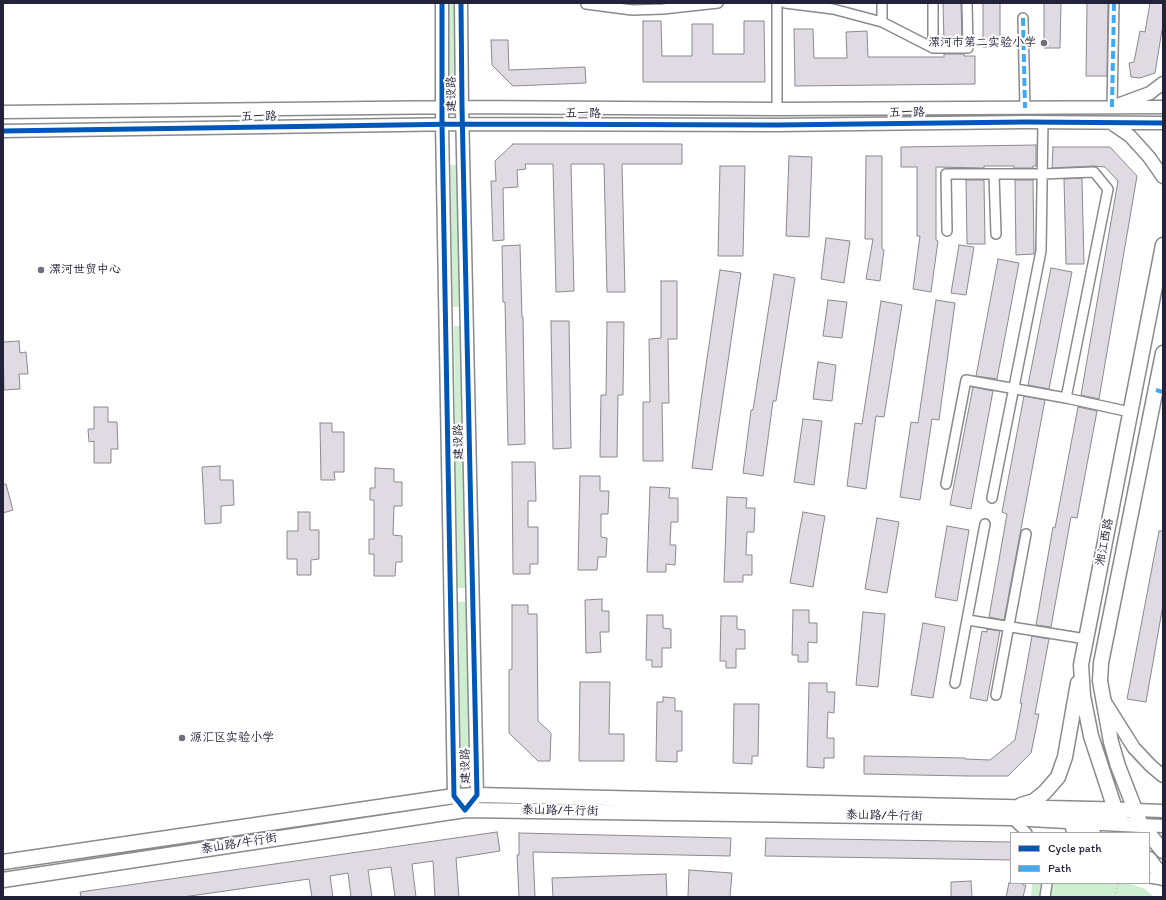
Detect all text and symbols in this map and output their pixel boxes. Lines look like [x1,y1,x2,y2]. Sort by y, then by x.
place label: 漯河市第二实验小学 [928,36,1036,50]
marker: 漯河市第二实验小学 [1039,38,1049,48]
street label: 建设路 [444,76,460,112]
street label: 五一路 [889,105,925,121]
street label: 五一路 [565,107,601,121]
street label: 五一路 [241,109,277,125]
place label: 漯河世贸中心 [49,263,121,277]
marker: 漯河世贸中心 [36,265,46,275]
street label: 建设路 [451,424,467,460]
street label: 湘江西路 [1093,517,1117,567]
place label: 源汇区实验小学 [190,731,274,745]
marker: 源汇区实验小学 [177,733,187,743]
street label: 建设路 [458,748,474,784]
street label: 泰山路/牛行街 [521,803,599,819]
street label: 泰山路/牛行街 [845,808,923,824]
street label: 泰山路/牛行街 [200,831,278,857]
legend [1010,832,1150,884]
text: Cycle path [1048,841,1102,855]
text: Path [1048,861,1071,875]

